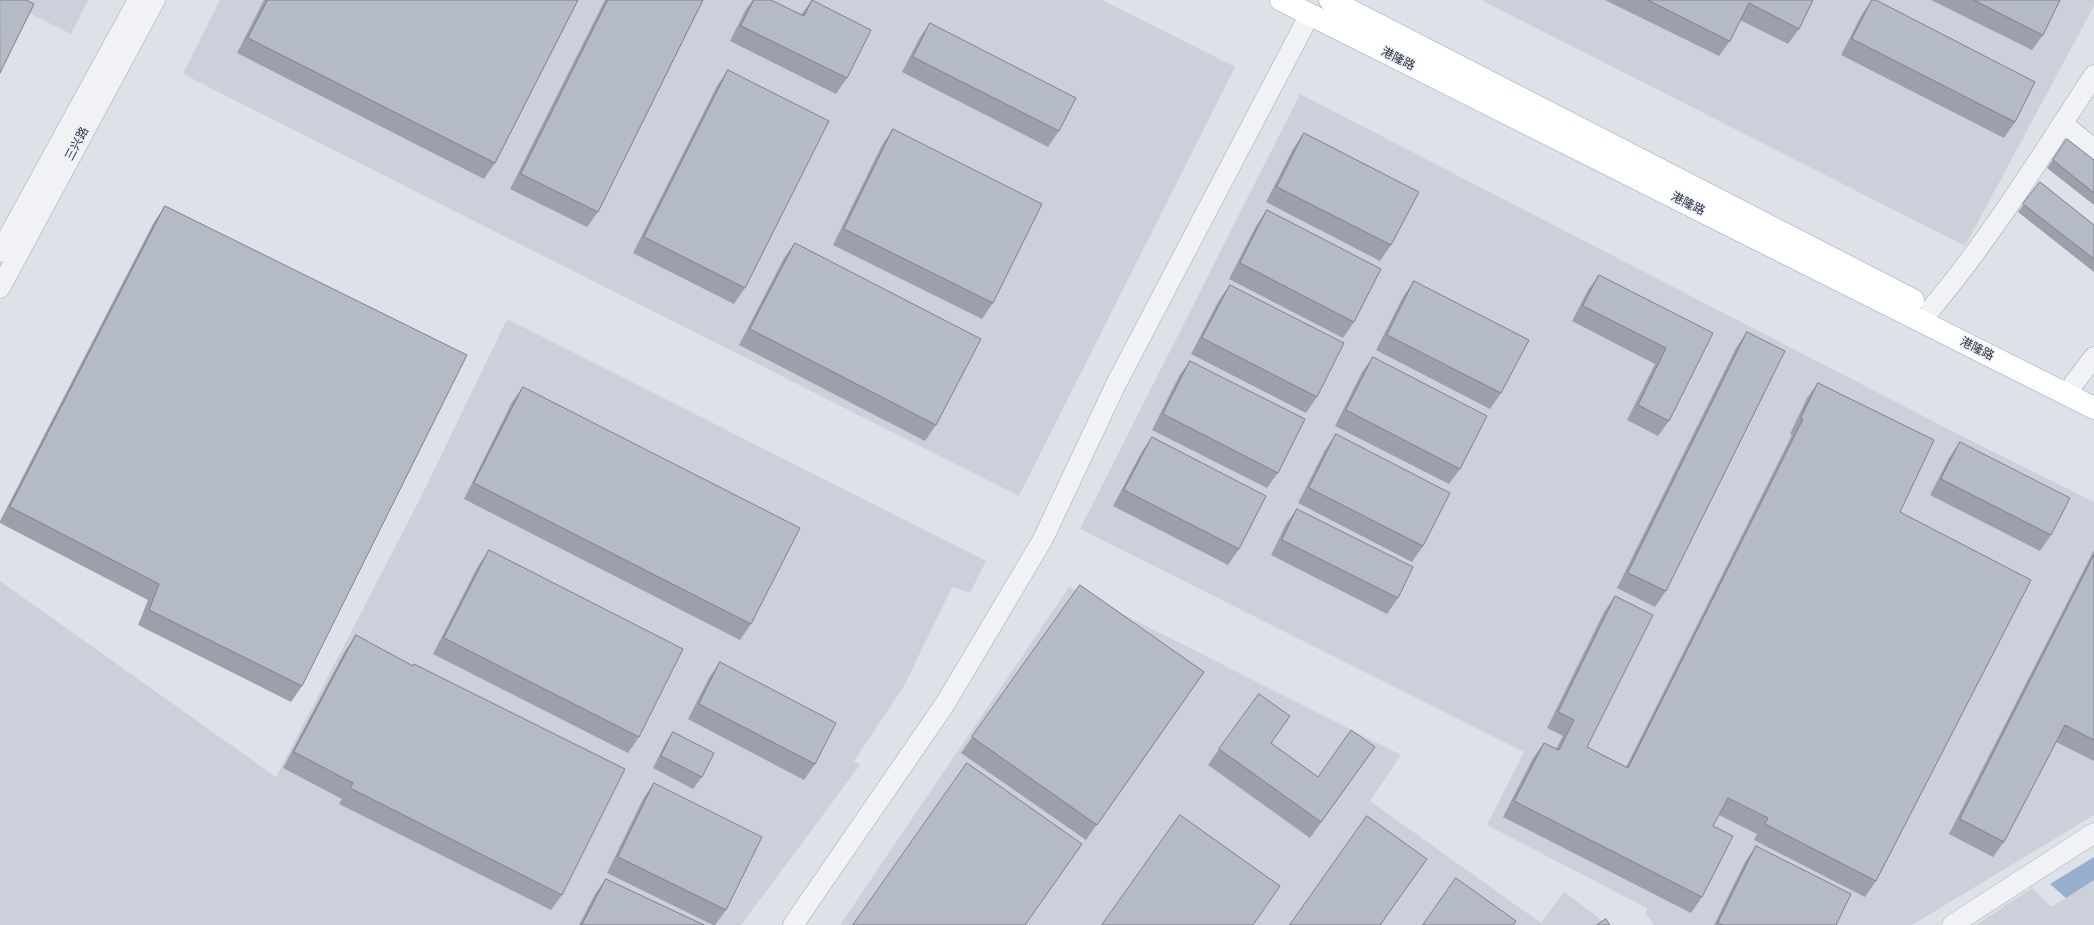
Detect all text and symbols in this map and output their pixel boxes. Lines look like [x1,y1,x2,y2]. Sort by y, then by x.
street label: 港隆路 [1379,44,1417,74]
street label: 三兴路 [62,125,92,163]
street label: 港隆路 [1669,189,1707,219]
street label: 港隆路 [1958,334,1996,364]

